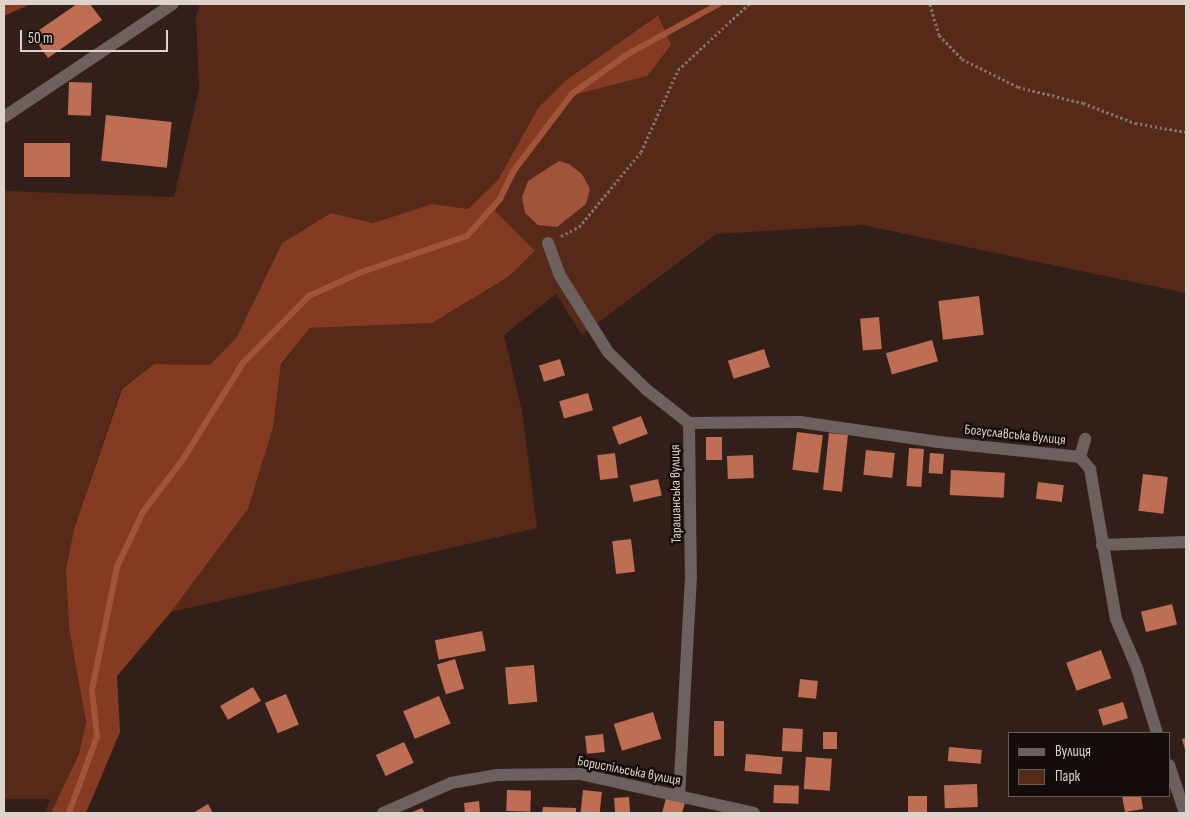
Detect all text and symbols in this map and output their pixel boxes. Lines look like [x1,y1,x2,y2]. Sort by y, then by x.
scale bar [22,20,170,52]
text: 50 m [28,29,53,48]
street label: Богуславська вулиця [964,421,1066,449]
street label: Тарашанська вулиця [667,445,685,543]
legend [1008,732,1170,797]
text: Вулиця [1055,742,1091,761]
street label: Бориспільська вулиця [576,753,682,789]
text: Парк [1055,767,1080,786]

